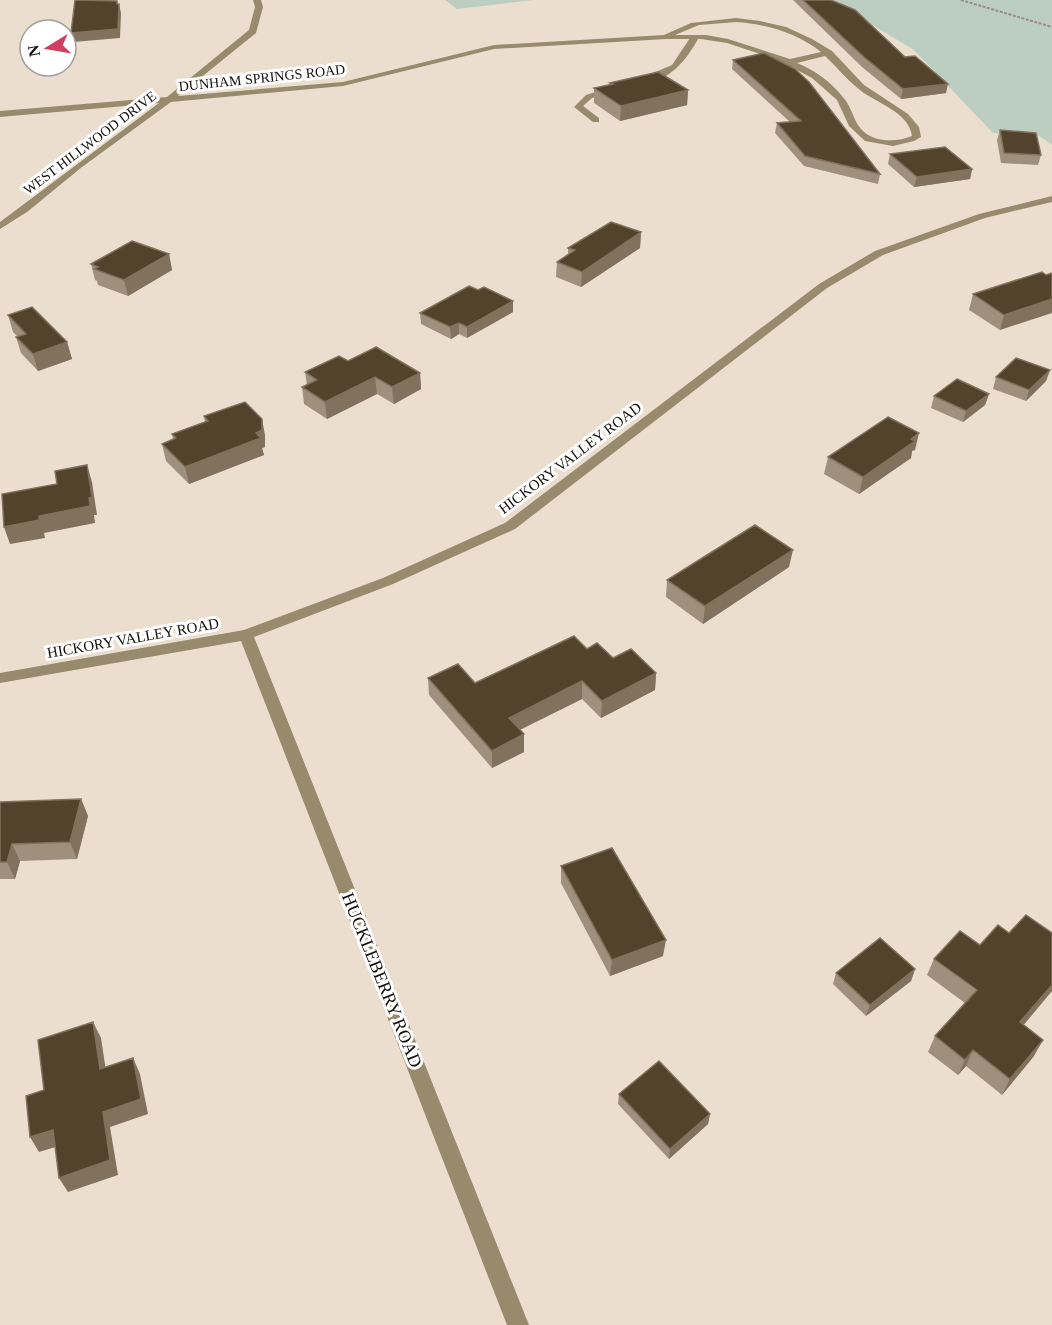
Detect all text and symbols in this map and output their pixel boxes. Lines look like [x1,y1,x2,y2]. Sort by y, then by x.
north arrow [18,18,78,78]
text: N [24,43,43,58]
street label: DUNHAM SPRINGS ROAD [178,62,346,94]
street label: WEST HILLWOOD DRIVE [21,88,159,198]
street label: HICKORY VALLEY ROAD [496,399,644,517]
street label: HICKORY VALLEY ROAD [46,615,220,661]
street label: HUCKLEBERRY ROAD [338,890,426,1070]

